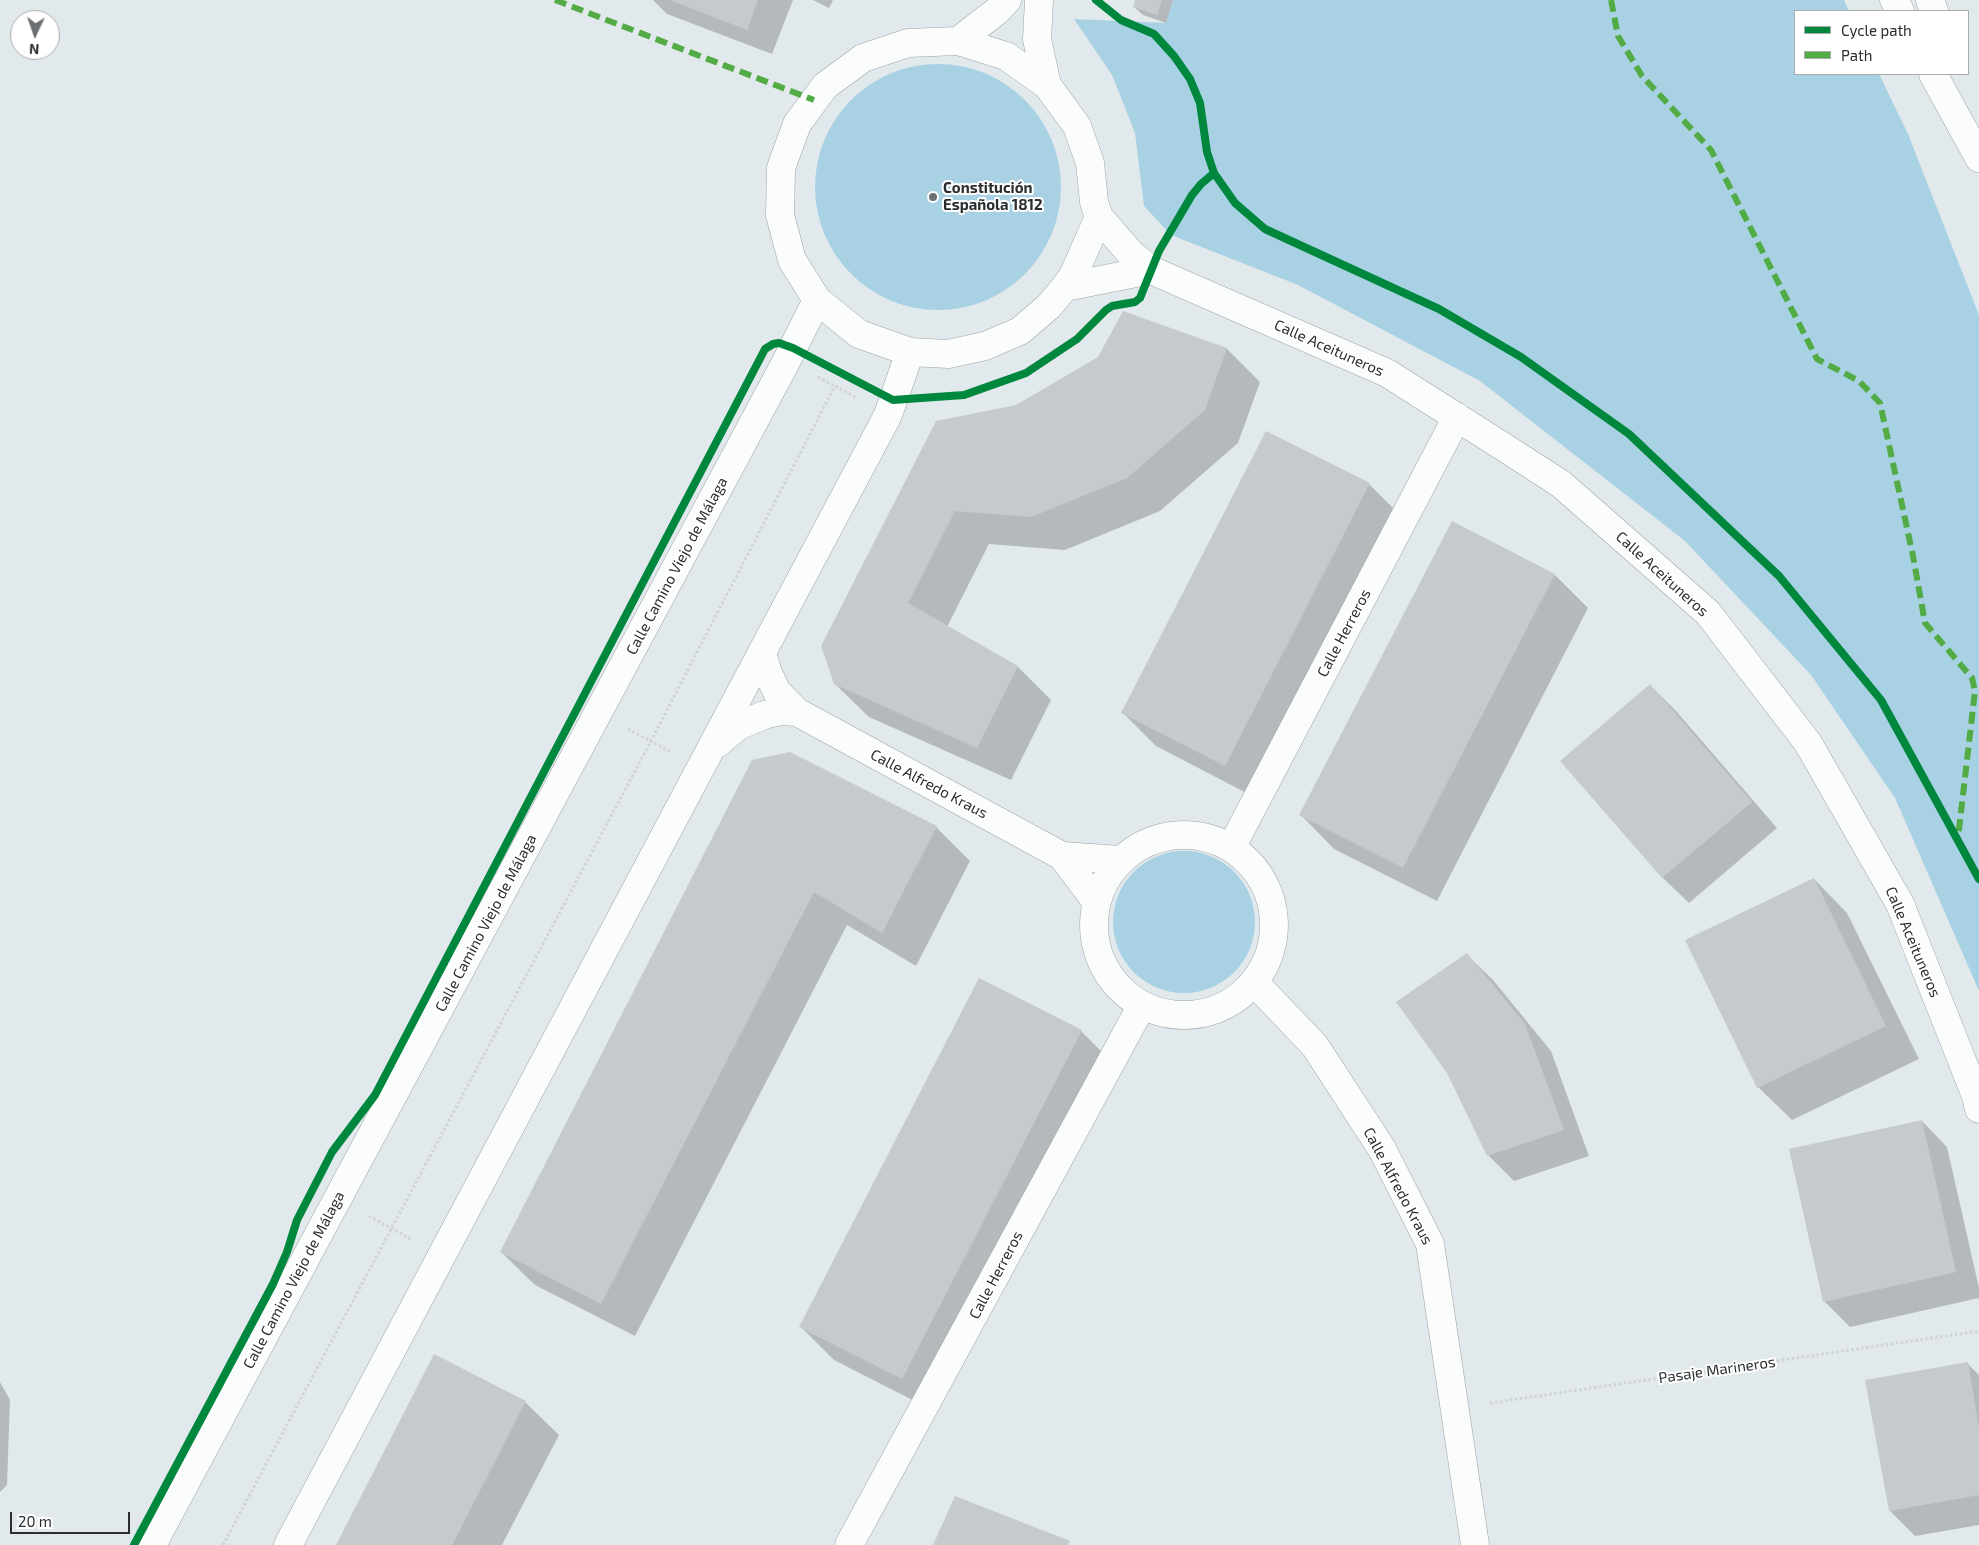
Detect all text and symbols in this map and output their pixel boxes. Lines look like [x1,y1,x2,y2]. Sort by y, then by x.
north arrow [10,10,60,60]
legend [1794,10,1969,75]
text: Cycle path [1841,21,1912,39]
text: N [29,41,40,58]
text: Path [1841,46,1872,64]
place label: Constitución Española 1812 [943,179,1043,214]
marker: Constitución Española 1812 [927,191,939,203]
street label: Calle Aceituneros [1271,316,1387,380]
street label: Calle Camino Viejo de Málaga [622,474,732,658]
street label: Calle Aceituneros [1612,528,1712,620]
street label: Calle Herreros [1313,586,1375,680]
street label: Calle Alfredo Kraus [867,746,991,822]
street label: Calle Camino Viejo de Málaga [431,831,541,1015]
street label: Calle Aceituneros [1882,884,1944,1000]
street label: Calle Alfredo Kraus [1360,1124,1436,1248]
street label: Calle Camino Viejo de Málaga [239,1188,349,1372]
street label: Calle Herreros [965,1228,1027,1322]
street label: Pasaje Marineros [1657,1353,1777,1387]
scale bar [12,1502,132,1534]
text: 20 m [18,1512,52,1530]

